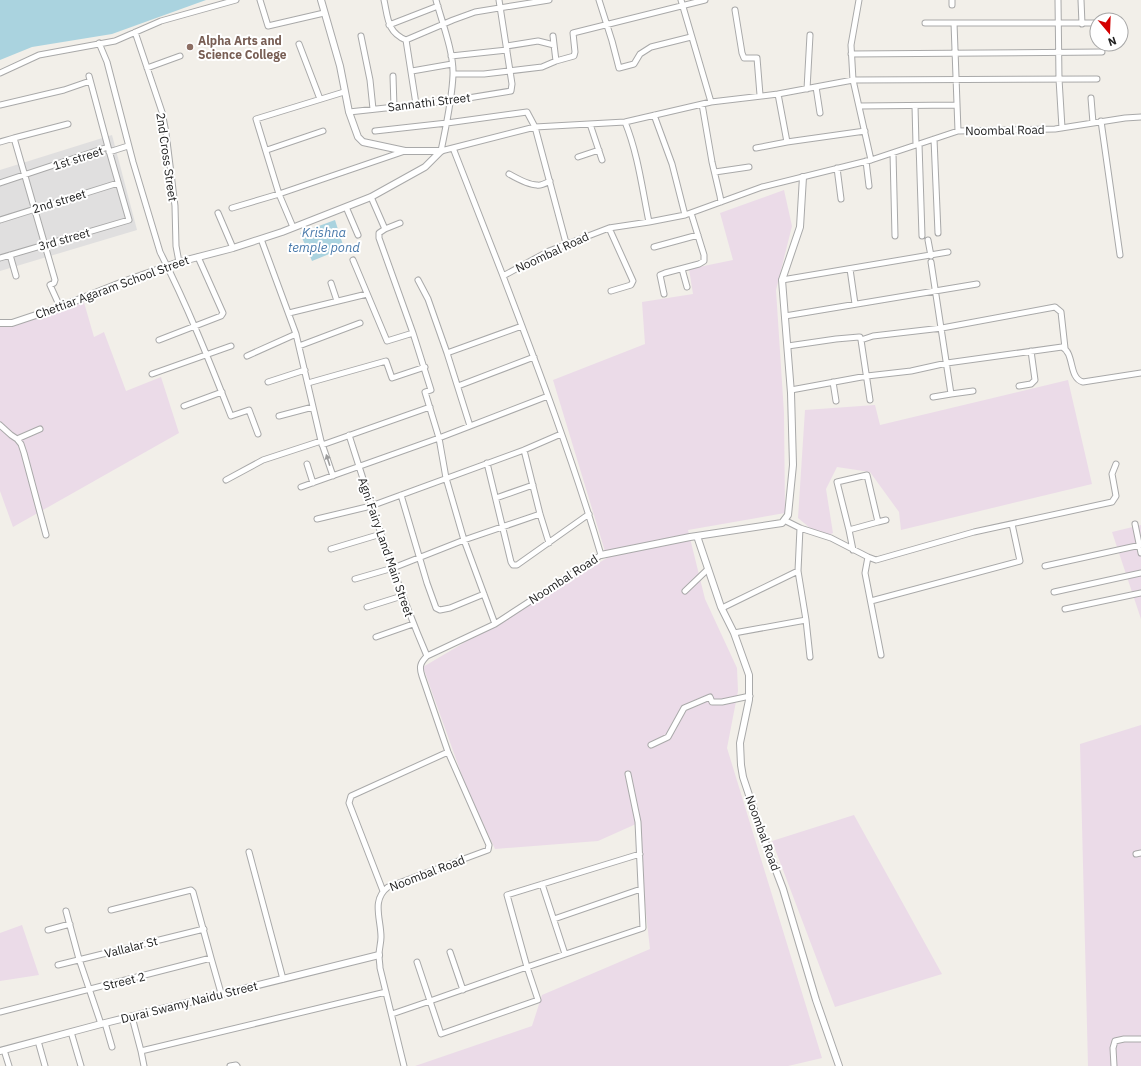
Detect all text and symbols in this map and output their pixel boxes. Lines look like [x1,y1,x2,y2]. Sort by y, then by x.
north arrow [1089,12,1129,52]
place label: Alpha Arts and Science College [198,33,287,62]
text: N [1106,34,1118,49]
marker: Alpha Arts and Science College [185,42,195,52]
street label: Sannathi Street [387,89,471,115]
street label: 2nd Cross Street [153,112,181,202]
street label: Noombal Road [965,122,1045,138]
street label: 1st street [51,143,105,173]
street label: 2nd street [30,186,88,216]
street label: 3rd street [36,224,92,254]
water label: Krishna temple pond [288,224,360,256]
street label: Noombal Road [513,228,591,276]
street label: Chettiar Agaram School Street [33,252,191,322]
one-way arrow [324,454,330,466]
street label: Agni Fairy Land Main Street [355,475,417,619]
street label: Noombal Road [526,551,600,607]
street label: Noombal Road [742,793,784,873]
street label: Noombal Road [387,852,467,894]
street label: Vallalar St [103,933,159,961]
street label: Street 2 [101,969,147,993]
street label: Durai Swamy Naidu Street [119,978,259,1026]

